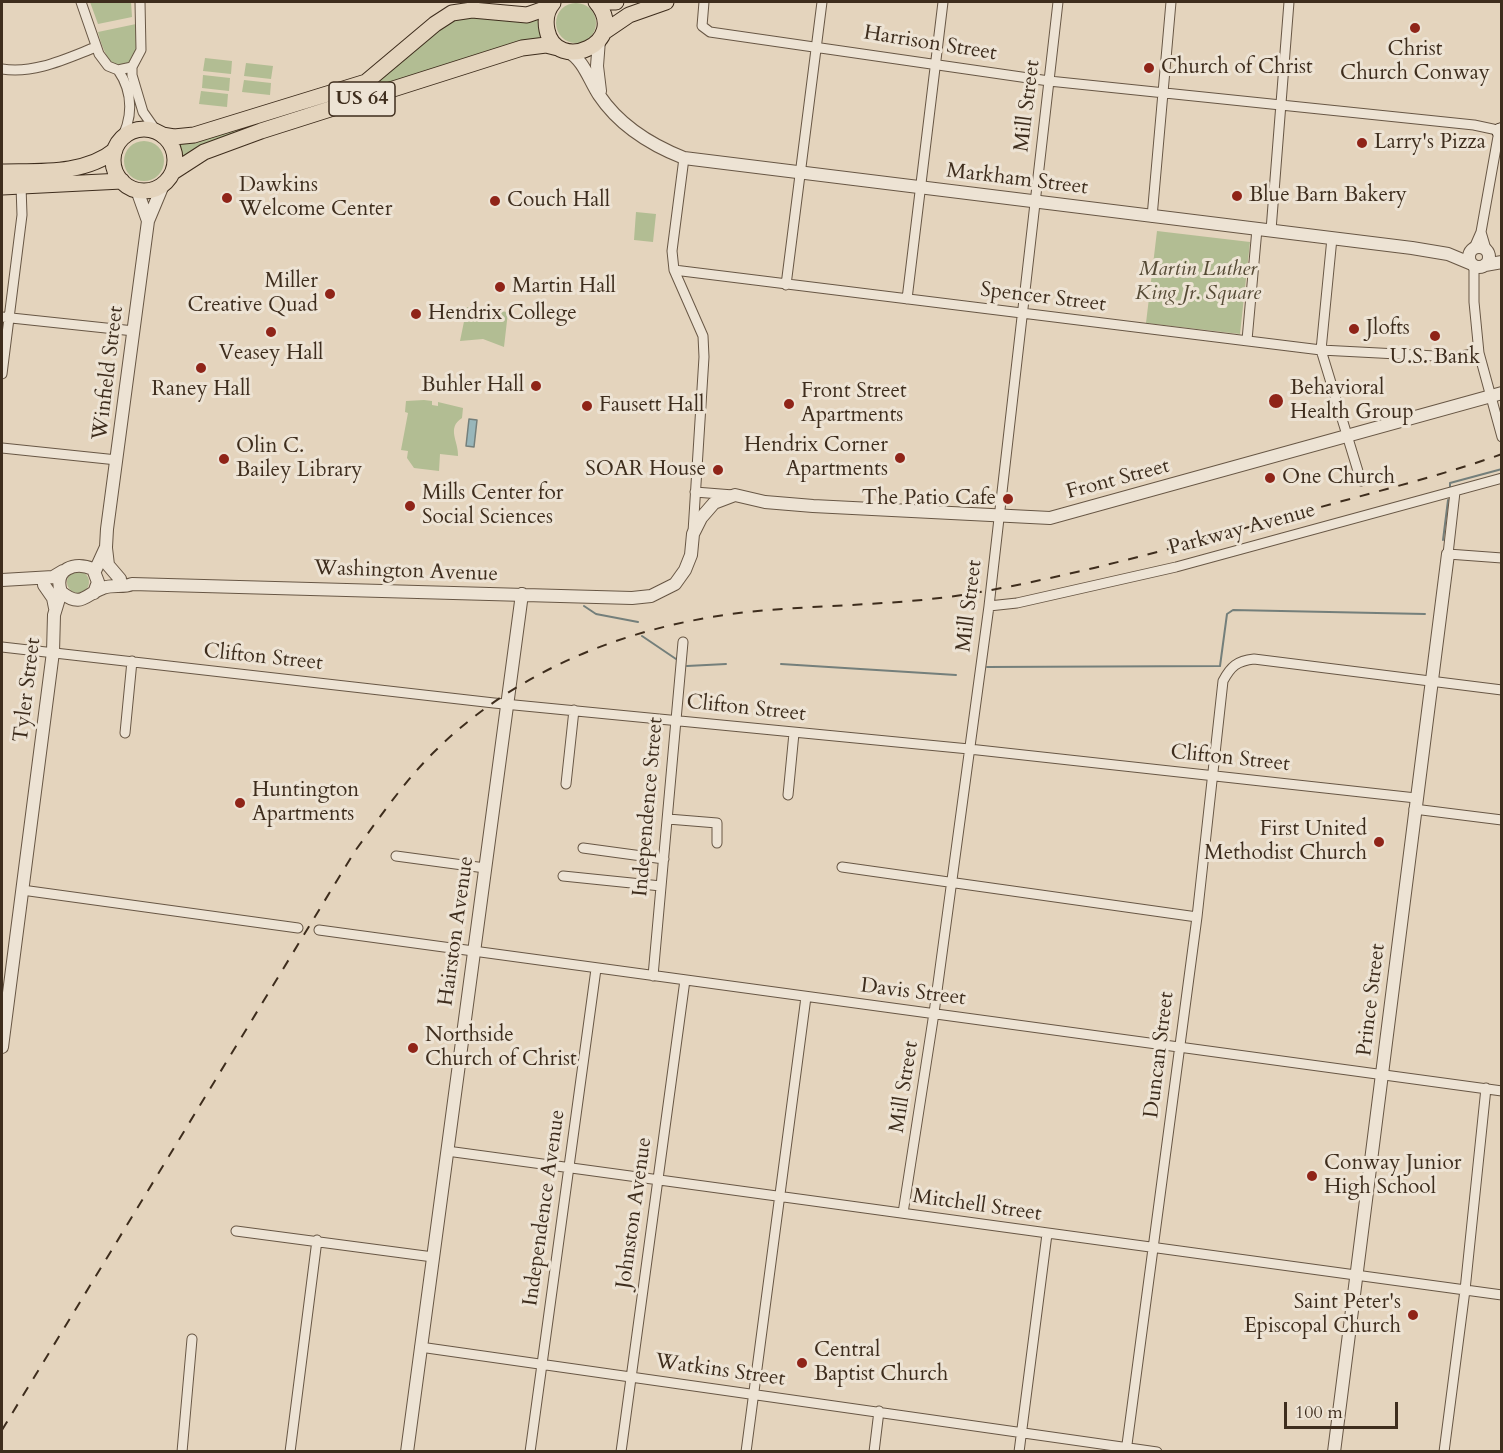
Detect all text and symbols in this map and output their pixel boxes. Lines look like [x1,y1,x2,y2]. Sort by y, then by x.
street label: Harrison Street [862,21,998,67]
marker: Christ Church Conway [1408,21,1422,35]
place label: Christ Church Conway [1340,37,1490,87]
place label: Church of Christ [1161,55,1313,81]
street label: Mill Street [1010,59,1046,153]
marker: Church of Christ [1142,61,1156,75]
road number: US 64 [329,82,395,116]
place label: Larry's Pizza [1374,130,1486,156]
marker: Larry's Pizza [1355,136,1369,150]
street label: Markham Street [945,159,1089,201]
place label: Dawkins Welcome Center [239,173,392,223]
place label: Blue Barn Bakery [1249,183,1407,209]
place label: Couch Hall [507,188,610,214]
marker: Blue Barn Bakery [1230,189,1244,203]
marker: Dawkins Welcome Center [220,191,234,205]
marker: Couch Hall [488,194,502,208]
park label: Martin Luther King Jr. Square [1135,257,1261,307]
place label: Miller Creative Quad [187,269,318,319]
place label: Martin Hall [512,274,616,300]
street label: Spencer Street [979,278,1107,318]
marker: Martin Hall [493,280,507,294]
marker: Miller Creative Quad [323,287,337,301]
place label: Hendrix College [428,301,577,327]
street label: Winfield Street [88,304,130,442]
marker: Hendrix College [409,307,423,321]
place label: Jlofts [1366,316,1410,342]
marker: Jlofts [1347,322,1361,336]
marker: Veasey Hall [264,325,278,339]
marker: U.S. Bank [1428,329,1442,343]
place label: Veasey Hall [219,341,323,367]
place label: U.S. Bank [1390,345,1480,371]
marker: Raney Hall [194,361,208,375]
place label: Buhler Hall [421,373,524,399]
place label: Behavioral Health Group [1290,376,1414,426]
place label: Raney Hall [151,377,251,403]
marker: Buhler Hall [529,379,543,393]
place label: Front Street Apartments [801,379,907,429]
marker: Behavioral Health Group [1267,392,1285,410]
place label: Fausett Hall [599,393,704,419]
marker: Front Street Apartments [782,397,796,411]
marker: Fausett Hall [580,399,594,413]
place label: Hendrix Corner Apartments [744,433,888,483]
place label: Olin C. Bailey Library [236,434,362,484]
marker: Hendrix Corner Apartments [893,451,907,465]
marker: Olin C. Bailey Library [217,452,231,466]
street label: Front Street [1064,454,1172,506]
place label: SOAR House [585,457,706,483]
marker: SOAR House [711,463,725,477]
place label: One Church [1282,465,1395,491]
marker: One Church [1263,471,1277,485]
place label: Mills Center for Social Sciences [422,481,563,531]
place label: The Patio Cafe [862,486,996,512]
marker: The Patio Cafe [1001,492,1015,506]
street label: Parkway Avenue [1166,498,1318,562]
marker: Mills Center for Social Sciences [403,499,417,513]
street label: Washington Avenue [314,556,498,588]
street label: Mill Street [952,559,988,653]
street label: Tyler Street [9,636,47,744]
street label: Clifton Street [202,639,324,677]
street label: Clifton Street [685,690,807,728]
street label: Independence Street [629,716,669,898]
street label: Clifton Street [1169,740,1291,778]
place label: Huntington Apartments [252,778,359,828]
marker: Huntington Apartments [233,796,247,810]
place label: First United Methodist Church [1204,817,1367,867]
marker: First United Methodist Church [1372,835,1386,849]
street label: Hairston Avenue [434,855,480,1007]
street label: Prince Street [1353,942,1391,1058]
street label: Davis Street [859,974,967,1012]
street label: Duncan Street [1140,990,1180,1120]
place label: Northside Church of Christ [425,1023,577,1073]
street label: Mill Street [885,1039,925,1135]
marker: Northside Church of Christ [406,1041,420,1055]
street label: Independence Avenue [519,1108,571,1308]
street label: Johnston Avenue [612,1136,658,1290]
place label: Conway Junior High School [1324,1151,1461,1201]
marker: Conway Junior High School [1305,1169,1319,1183]
street label: Mitchell Street [911,1184,1043,1228]
place label: Saint Peter's Episcopal Church [1244,1290,1401,1340]
marker: Saint Peter's Episcopal Church [1406,1308,1420,1322]
place label: Central Baptist Church [814,1338,948,1388]
street label: Watkins Street [653,1349,787,1393]
marker: Central Baptist Church [795,1356,809,1370]
scale bar [1287,1390,1401,1428]
text: 100 m [1295,1400,1343,1425]

